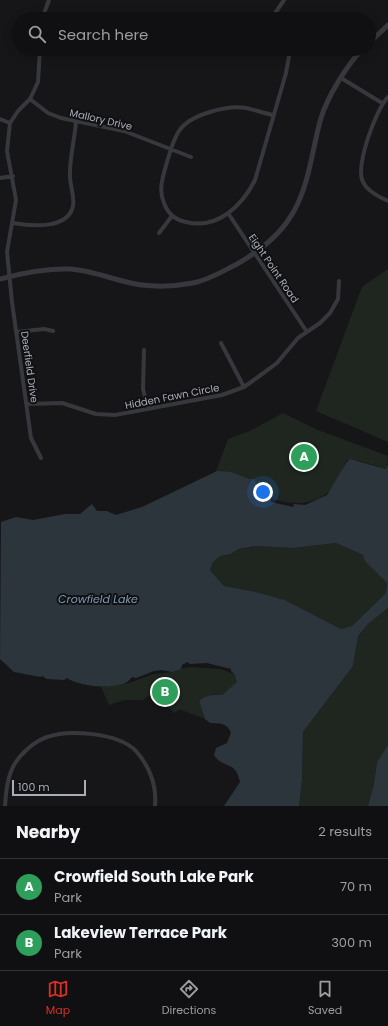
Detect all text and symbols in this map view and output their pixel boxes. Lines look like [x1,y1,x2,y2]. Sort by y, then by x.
search box [12,12,376,56]
icon: search [26,23,48,45]
text: Search here [58,24,148,45]
street label: Mallory Drive [68,105,134,134]
street label: Eight Point Road [245,231,302,306]
street label: Deerfield Drive [17,330,42,404]
street label: Hidden Fawn Circle [124,380,221,413]
pin: A [291,442,317,472]
your location [253,482,273,502]
water label: Crowfield Lake [58,591,138,607]
pin: B [152,677,178,707]
scale bar [12,778,86,797]
text: 100 m [18,779,50,795]
text: Nearby [16,820,80,844]
text: 2 results [318,822,372,841]
text: Crowfield South Lake Park [54,866,254,887]
text: A [24,877,34,896]
text: 70 m [340,877,372,896]
text: Park [54,888,82,907]
text: Lakeview Terrace Park [54,922,227,943]
text: B [25,933,33,952]
text: 300 m [331,933,372,952]
text: Park [54,944,82,963]
tab: Map [46,978,70,1019]
tab: Directions [162,978,216,1019]
tab: Saved [308,978,342,1019]

